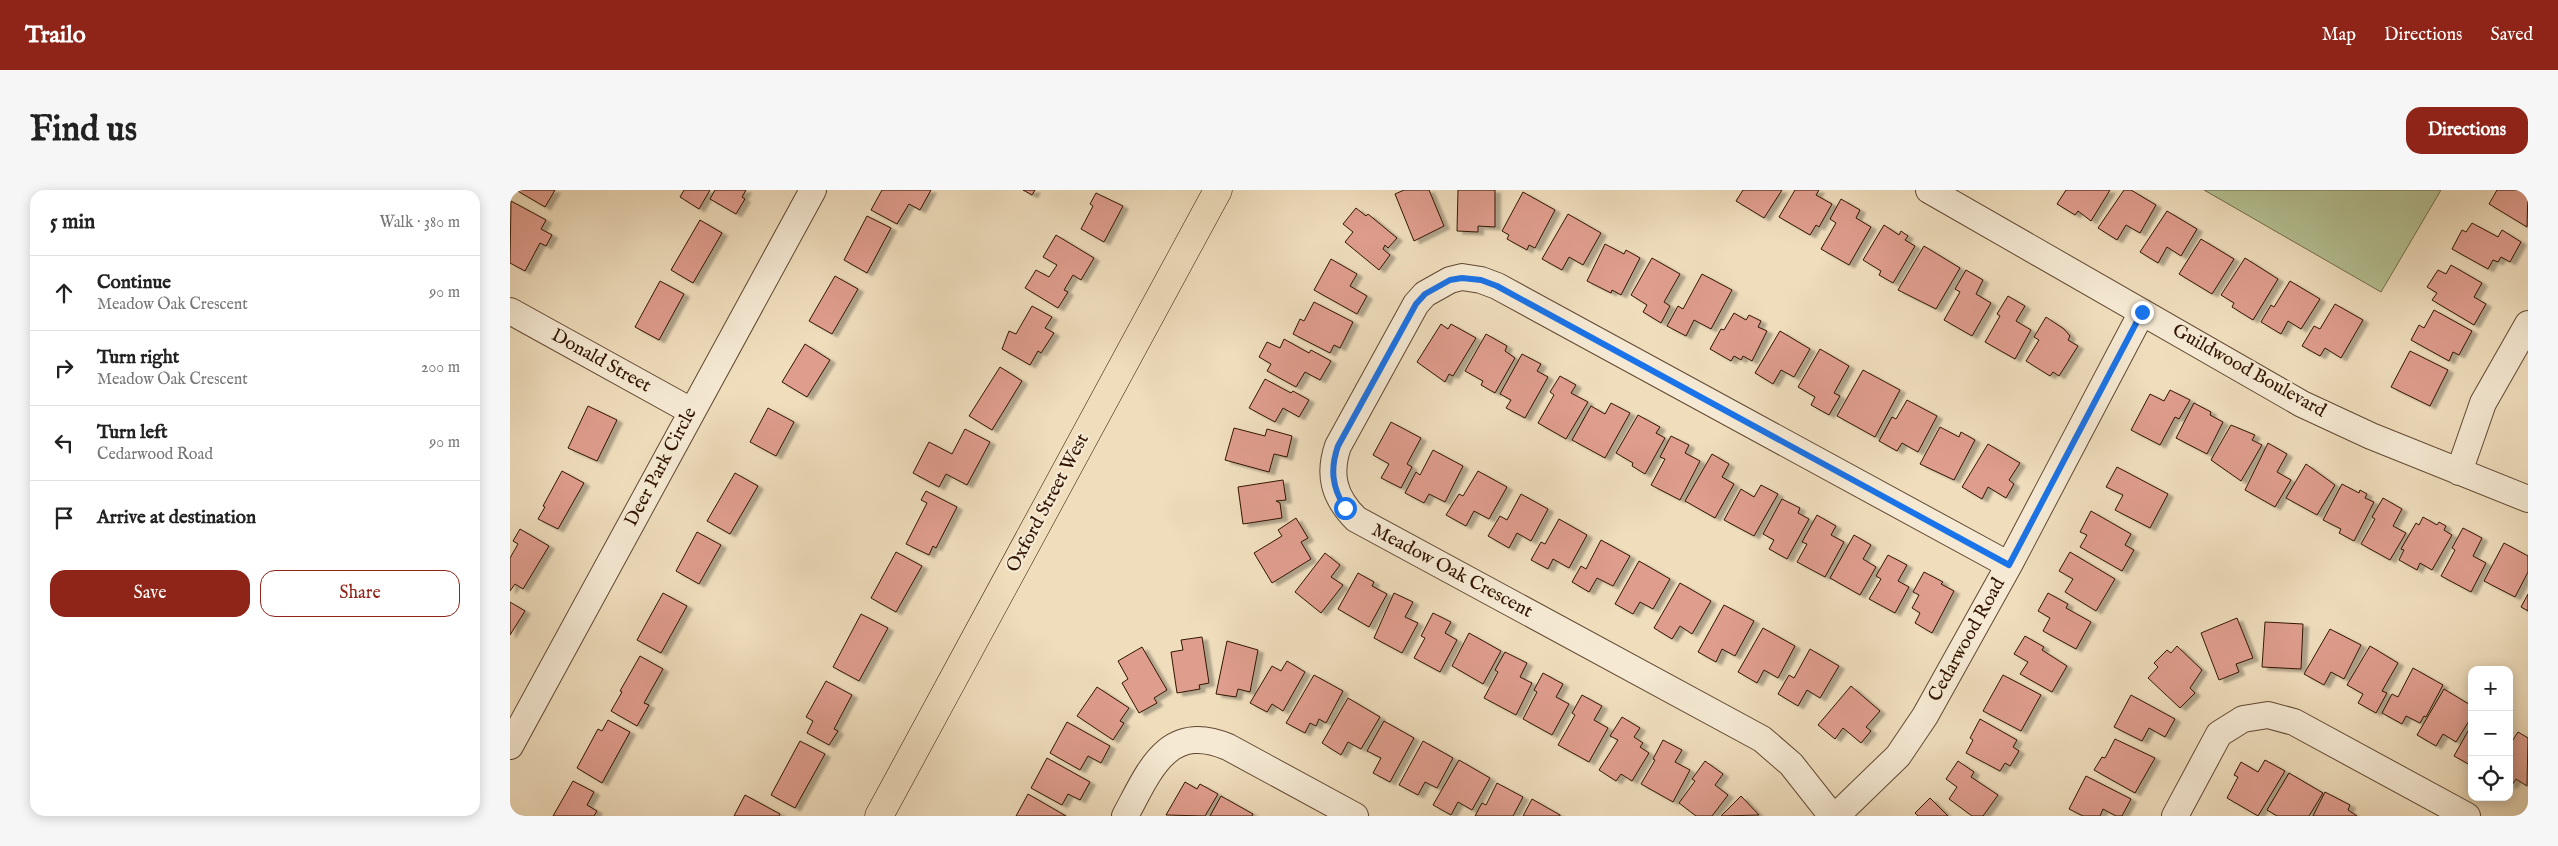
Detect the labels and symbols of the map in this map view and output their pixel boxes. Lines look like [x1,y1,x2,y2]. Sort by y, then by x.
route end [2131,301,2154,324]
street label: Guildwood Boulevard [2168,319,2331,424]
street label: Donald Street [547,324,656,398]
street label: Deer Park Circle [619,403,703,531]
street label: Oxford Street West [1001,429,1095,576]
route start [1334,497,1357,520]
street label: Meadow Oak Crescent [1367,518,1537,624]
street label: Cedarwood Road [1923,573,2011,706]

